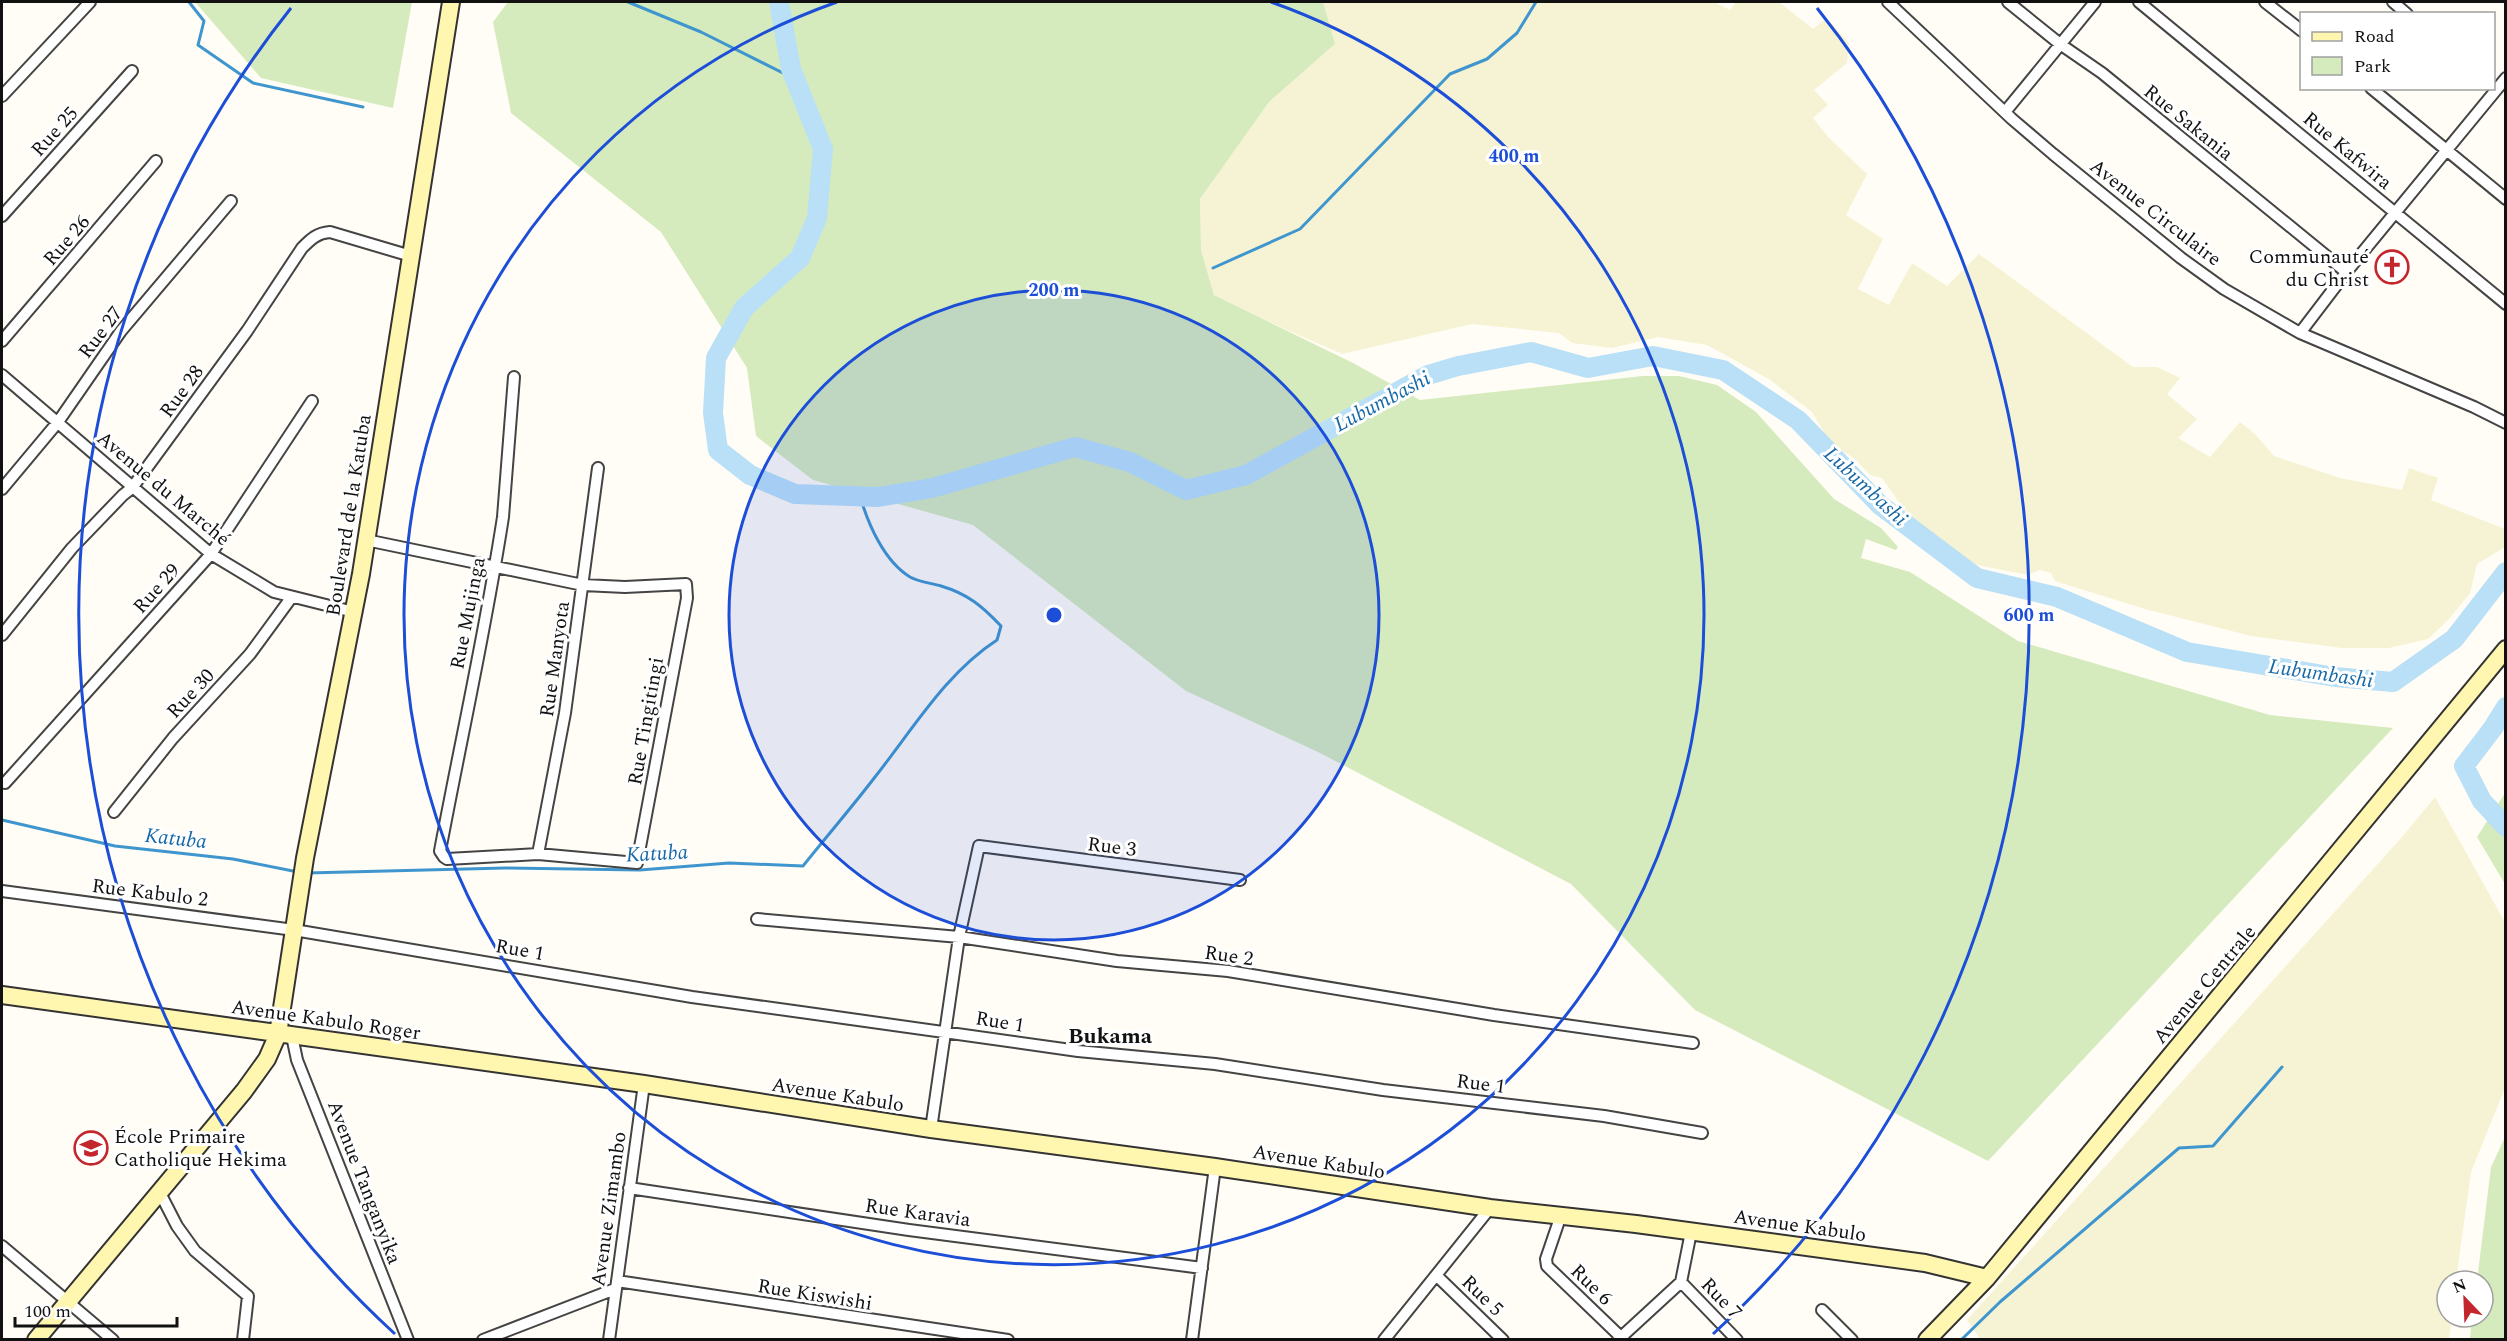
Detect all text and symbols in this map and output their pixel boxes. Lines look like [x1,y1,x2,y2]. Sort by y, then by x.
legend [2300,12,2495,90]
text: Road [2354,23,2395,50]
text: Park [2354,53,2391,80]
street label: Rue Sakania [2137,77,2240,169]
street label: Rue 25 [24,100,86,164]
street label: Rue Kafwira [2296,104,2399,197]
text: 400 m [1488,143,1540,170]
street label: Avenue Circulaire [2083,152,2228,274]
street label: Rue 26 [36,209,97,273]
place label: Communauté du Christ [2249,242,2369,295]
church icon: Communauté du Christ [2374,249,2410,285]
text: 200 m [1028,277,1080,304]
street label: Rue 27 [71,300,131,365]
street label: Rue 28 [152,359,211,424]
water label: Lubumbashi [1328,363,1436,441]
street label: Boulevard de la Katuba [318,412,380,618]
street label: Avenue du Marché [90,424,237,554]
water label: Lubumbashi [1816,439,1915,534]
street label: Rue Mujinga [442,554,494,672]
street label: Rue 29 [126,557,188,621]
street label: Rue Manyota [532,599,578,719]
text: 600 m [2003,602,2055,629]
centre of rings [1044,605,1064,625]
water label: Lubumbashi [2266,651,2375,697]
street label: Rue Tingitingi [620,655,672,788]
street label: Rue 30 [160,662,222,726]
water label: Katuba [143,820,209,858]
street label: Rue 3 [1086,829,1138,865]
water label: Katuba [625,836,689,872]
street label: Rue Kabulo 2 [90,871,210,915]
street label: Avenue Centrale [2146,918,2264,1051]
street label: Rue 1 [493,931,547,969]
street label: Rue 2 [1202,938,1255,974]
street label: Avenue Kabulo Roger [229,992,423,1048]
street label: Rue 1 [973,1003,1026,1041]
district label: Bukama [1068,1020,1153,1053]
street label: Rue 1 [1455,1066,1507,1102]
street label: Avenue Kabulo [769,1070,906,1120]
street label: Avenue Tanganyika [319,1096,409,1269]
place label: École Primaire Catholique Hekima [114,1122,287,1175]
school or university icon: École Primaire Catholique Hekima [73,1130,109,1166]
street label: Avenue Zimambo [583,1130,635,1289]
street label: Avenue Kabulo [1250,1137,1387,1187]
street label: Rue Karavia [863,1191,973,1235]
street label: Avenue Kabulo [1732,1202,1868,1250]
street label: Rue 6 [1563,1257,1619,1313]
street label: Rue 5 [1454,1268,1510,1324]
north arrow [2435,1269,2495,1329]
street label: Rue Kiswishi [755,1271,874,1319]
street label: Rue 7 [1693,1271,1749,1327]
text: N [2449,1273,2470,1300]
scale bar [15,1290,177,1328]
text: 100 m [24,1298,71,1325]

